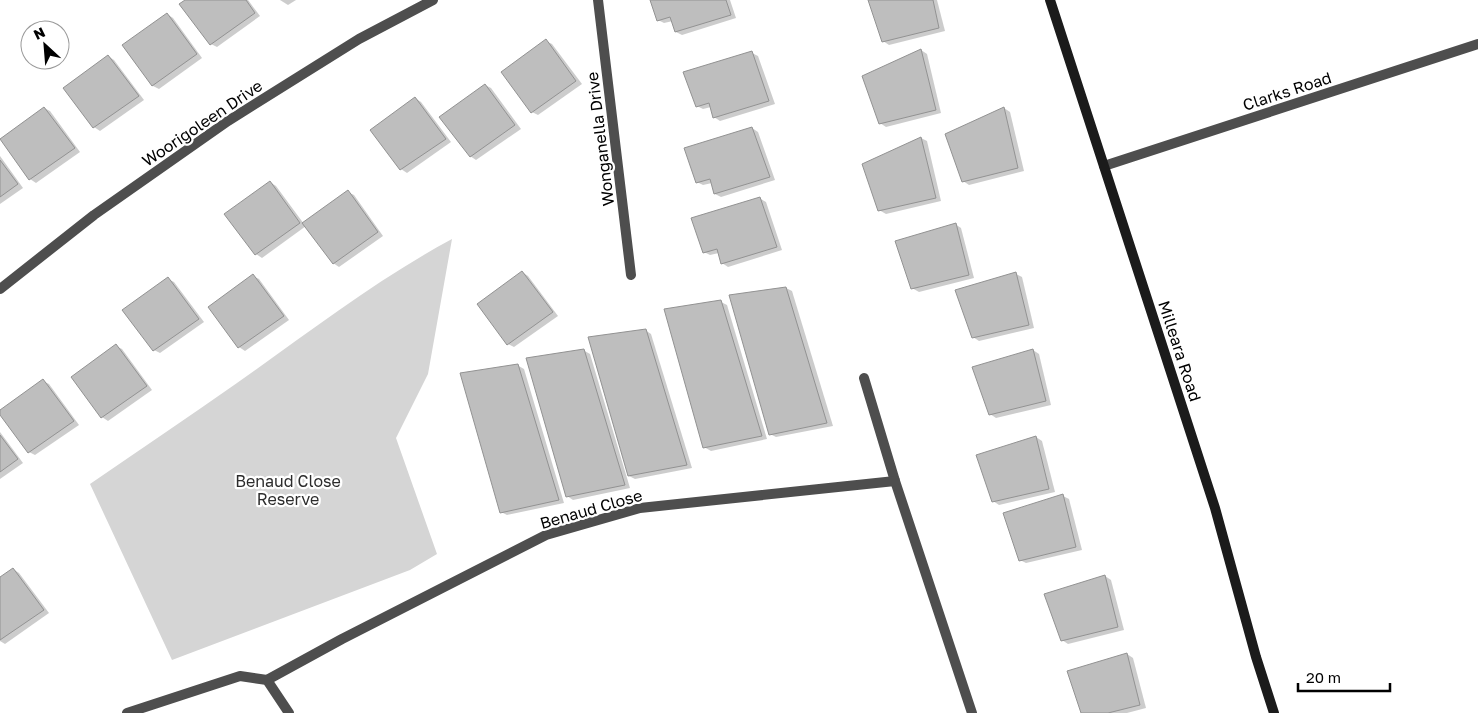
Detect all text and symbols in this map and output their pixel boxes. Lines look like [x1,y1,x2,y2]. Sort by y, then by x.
north arrow [20,20,70,70]
text: N [31,23,48,43]
street label: Clarks Road [1240,67,1334,115]
street label: Wonganella Drive [582,71,618,207]
street label: Woorigoleen Drive [138,75,266,171]
street label: Milleara Road [1154,298,1206,404]
park label: Benaud Close Reserve [235,471,341,509]
street label: Benaud Close [537,485,645,533]
scale bar [1298,660,1390,692]
text: 20 m [1306,668,1341,686]

